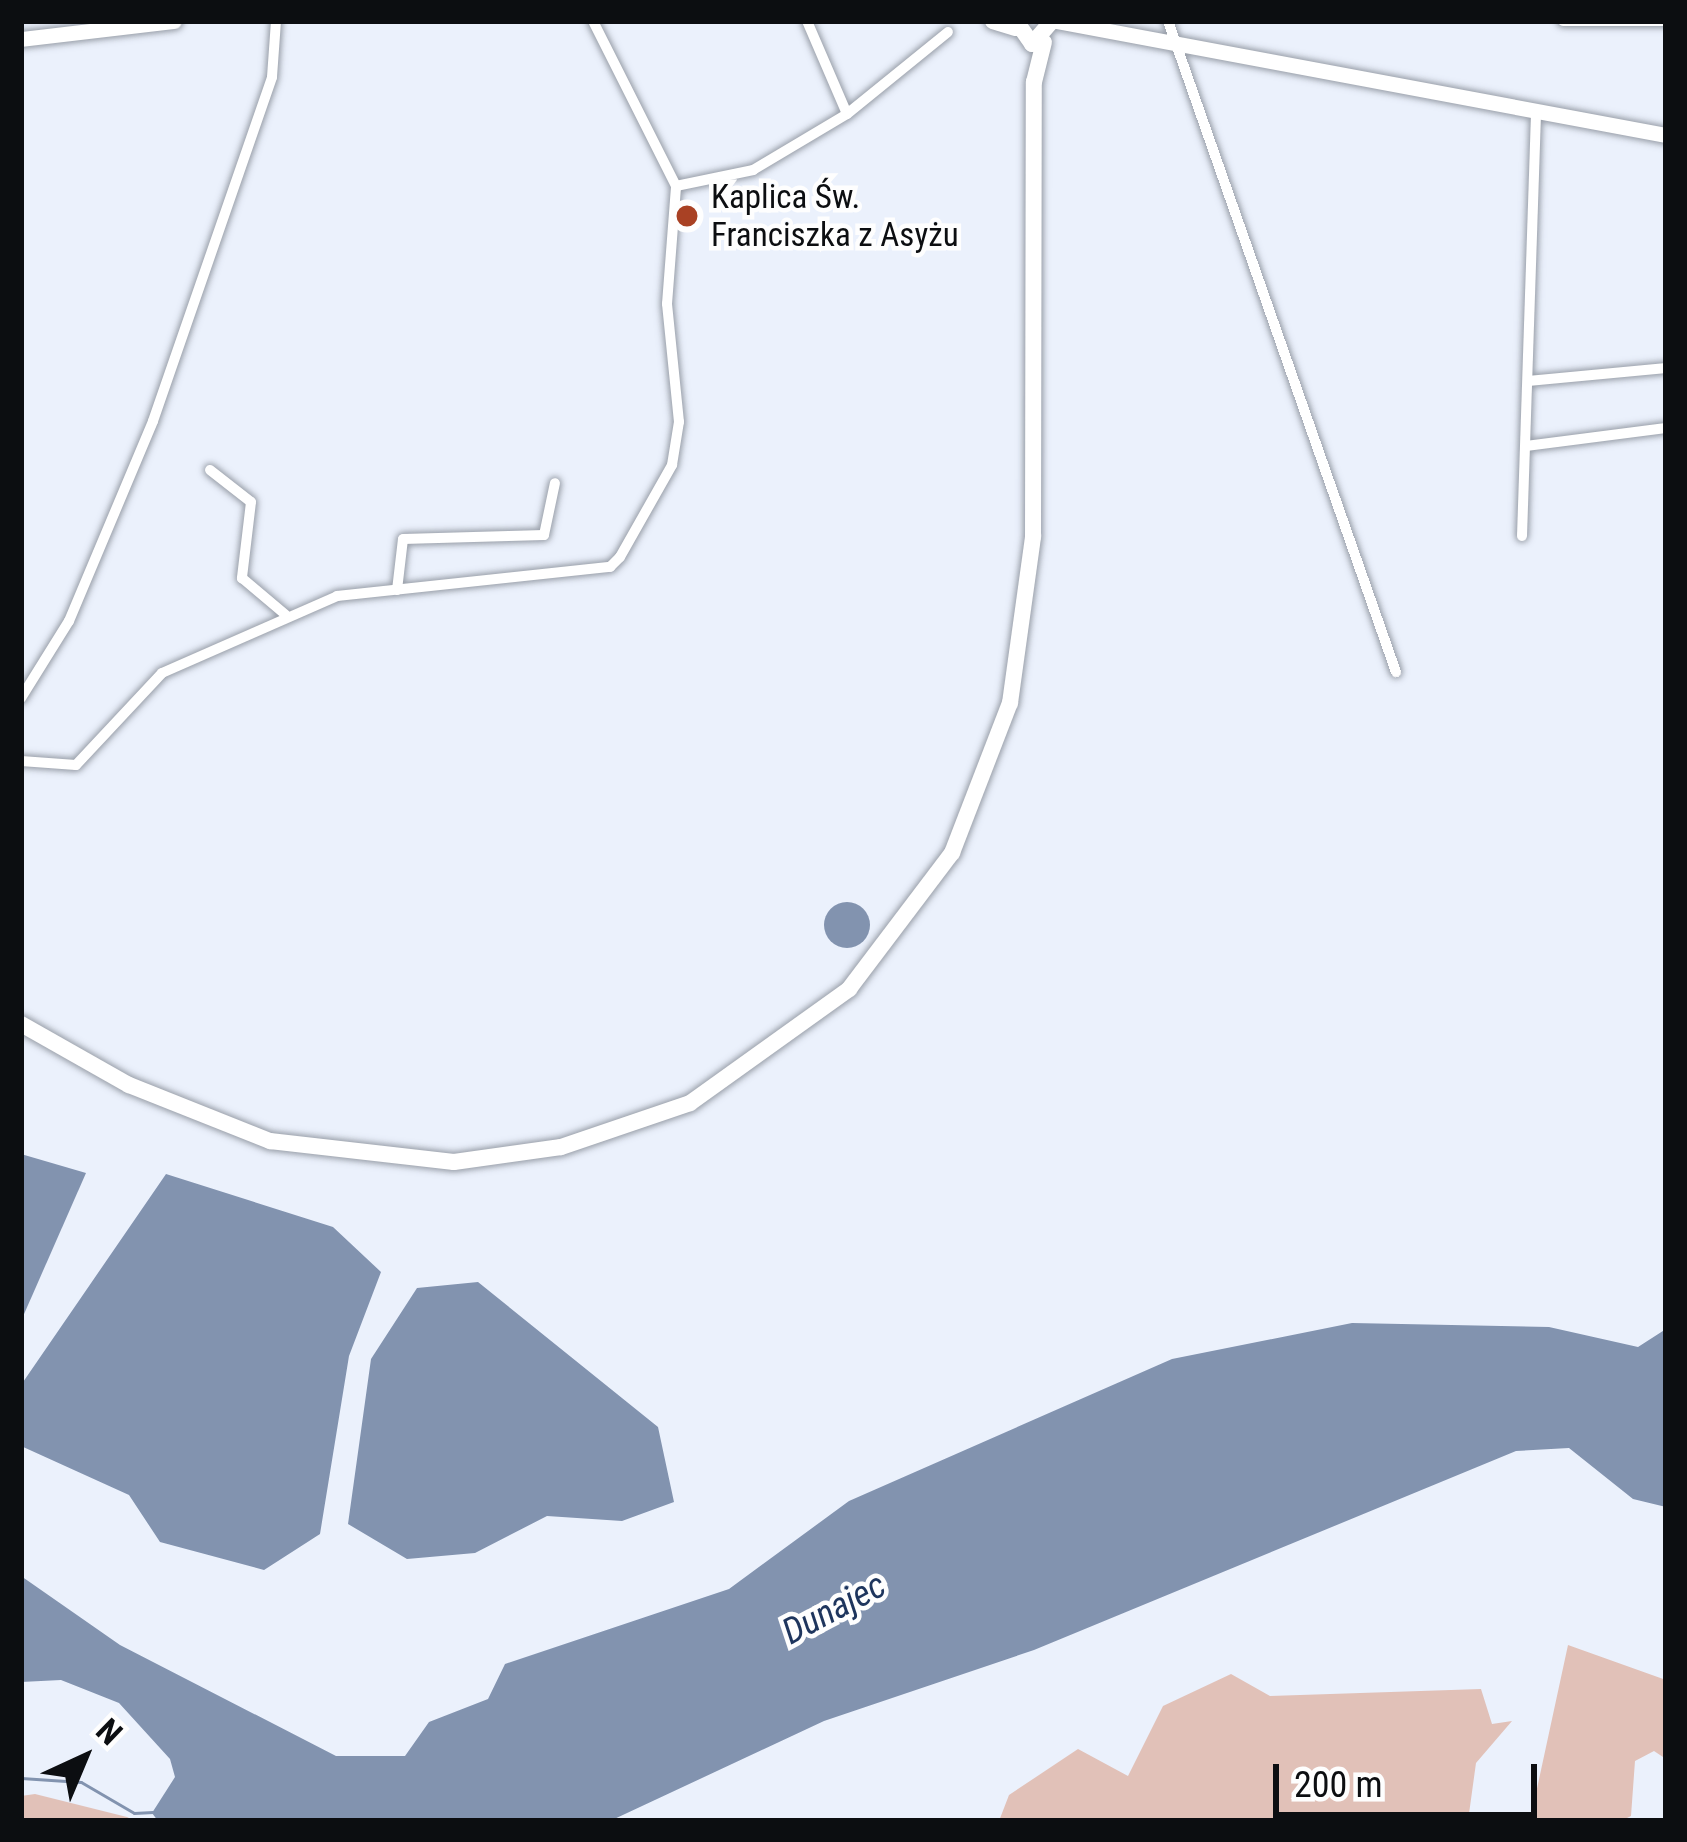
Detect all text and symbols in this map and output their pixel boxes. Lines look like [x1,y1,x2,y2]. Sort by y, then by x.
place label: Kaplica Św. Franciszka z Asyżu [711,177,959,255]
marker: Kaplica Św. Franciszka z Asyżu [674,203,700,229]
water label: Dunajec [775,1564,893,1654]
north arrow [24,1698,144,1818]
text: N [89,1711,130,1753]
scale bar [1279,1740,1543,1814]
text: 200 m [1294,1764,1383,1806]

